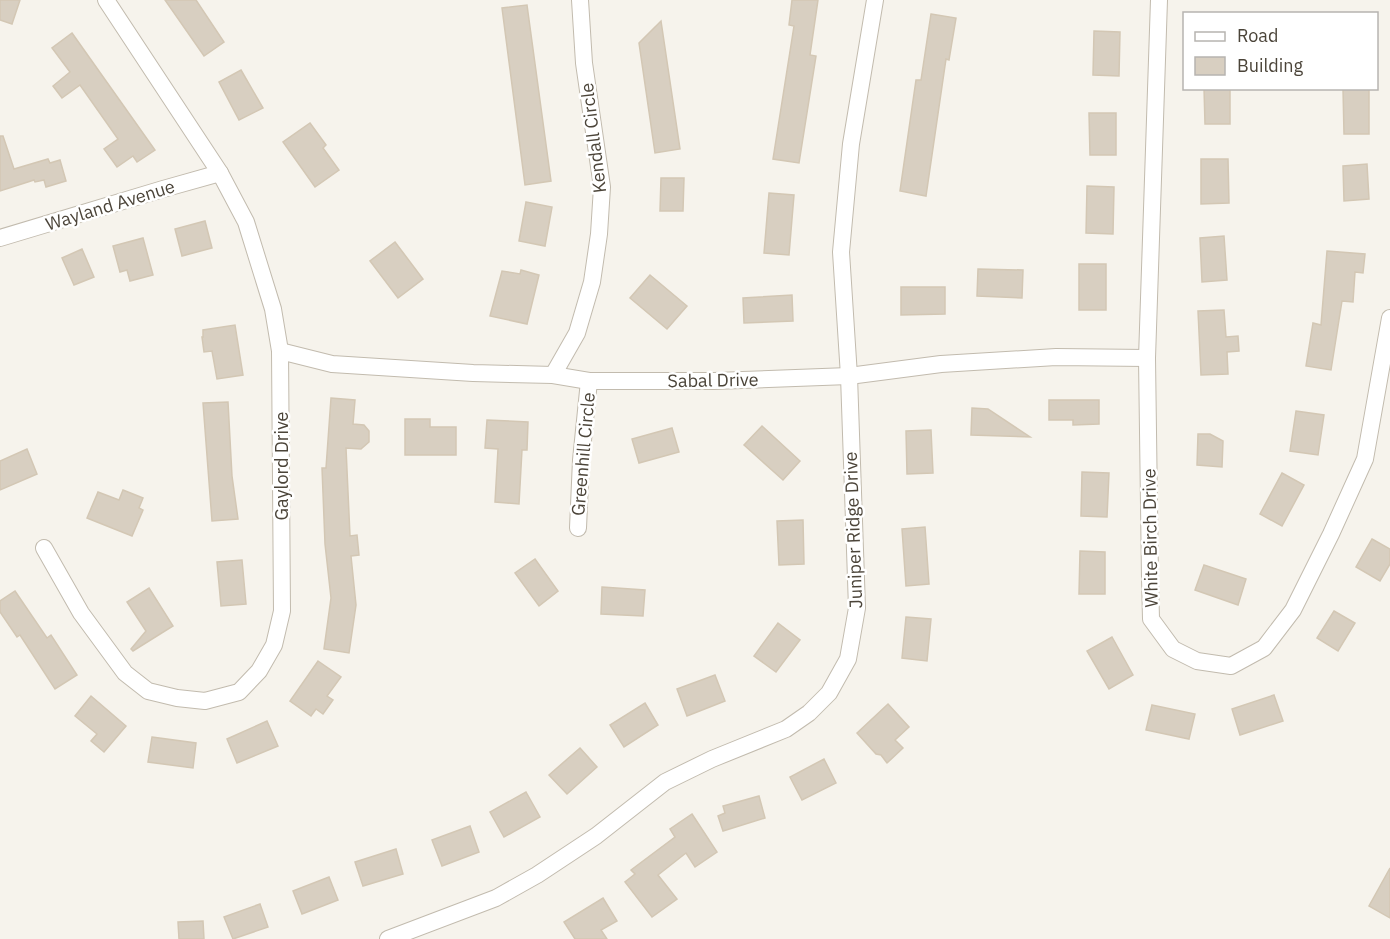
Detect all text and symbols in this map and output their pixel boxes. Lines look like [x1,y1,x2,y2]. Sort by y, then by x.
legend [1183,12,1378,90]
text: Road [1237,24,1278,47]
text: Building [1237,54,1304,77]
street label: Kendall Circle [575,81,611,195]
street label: Wayland Avenue [43,174,177,236]
street label: Sabal Drive [667,368,759,392]
street label: Greenhill Circle [566,391,600,517]
street label: Gaylord Drive [270,411,293,520]
street label: Juniper Ridge Drive [839,451,867,609]
street label: White Birch Drive [1137,468,1163,608]

